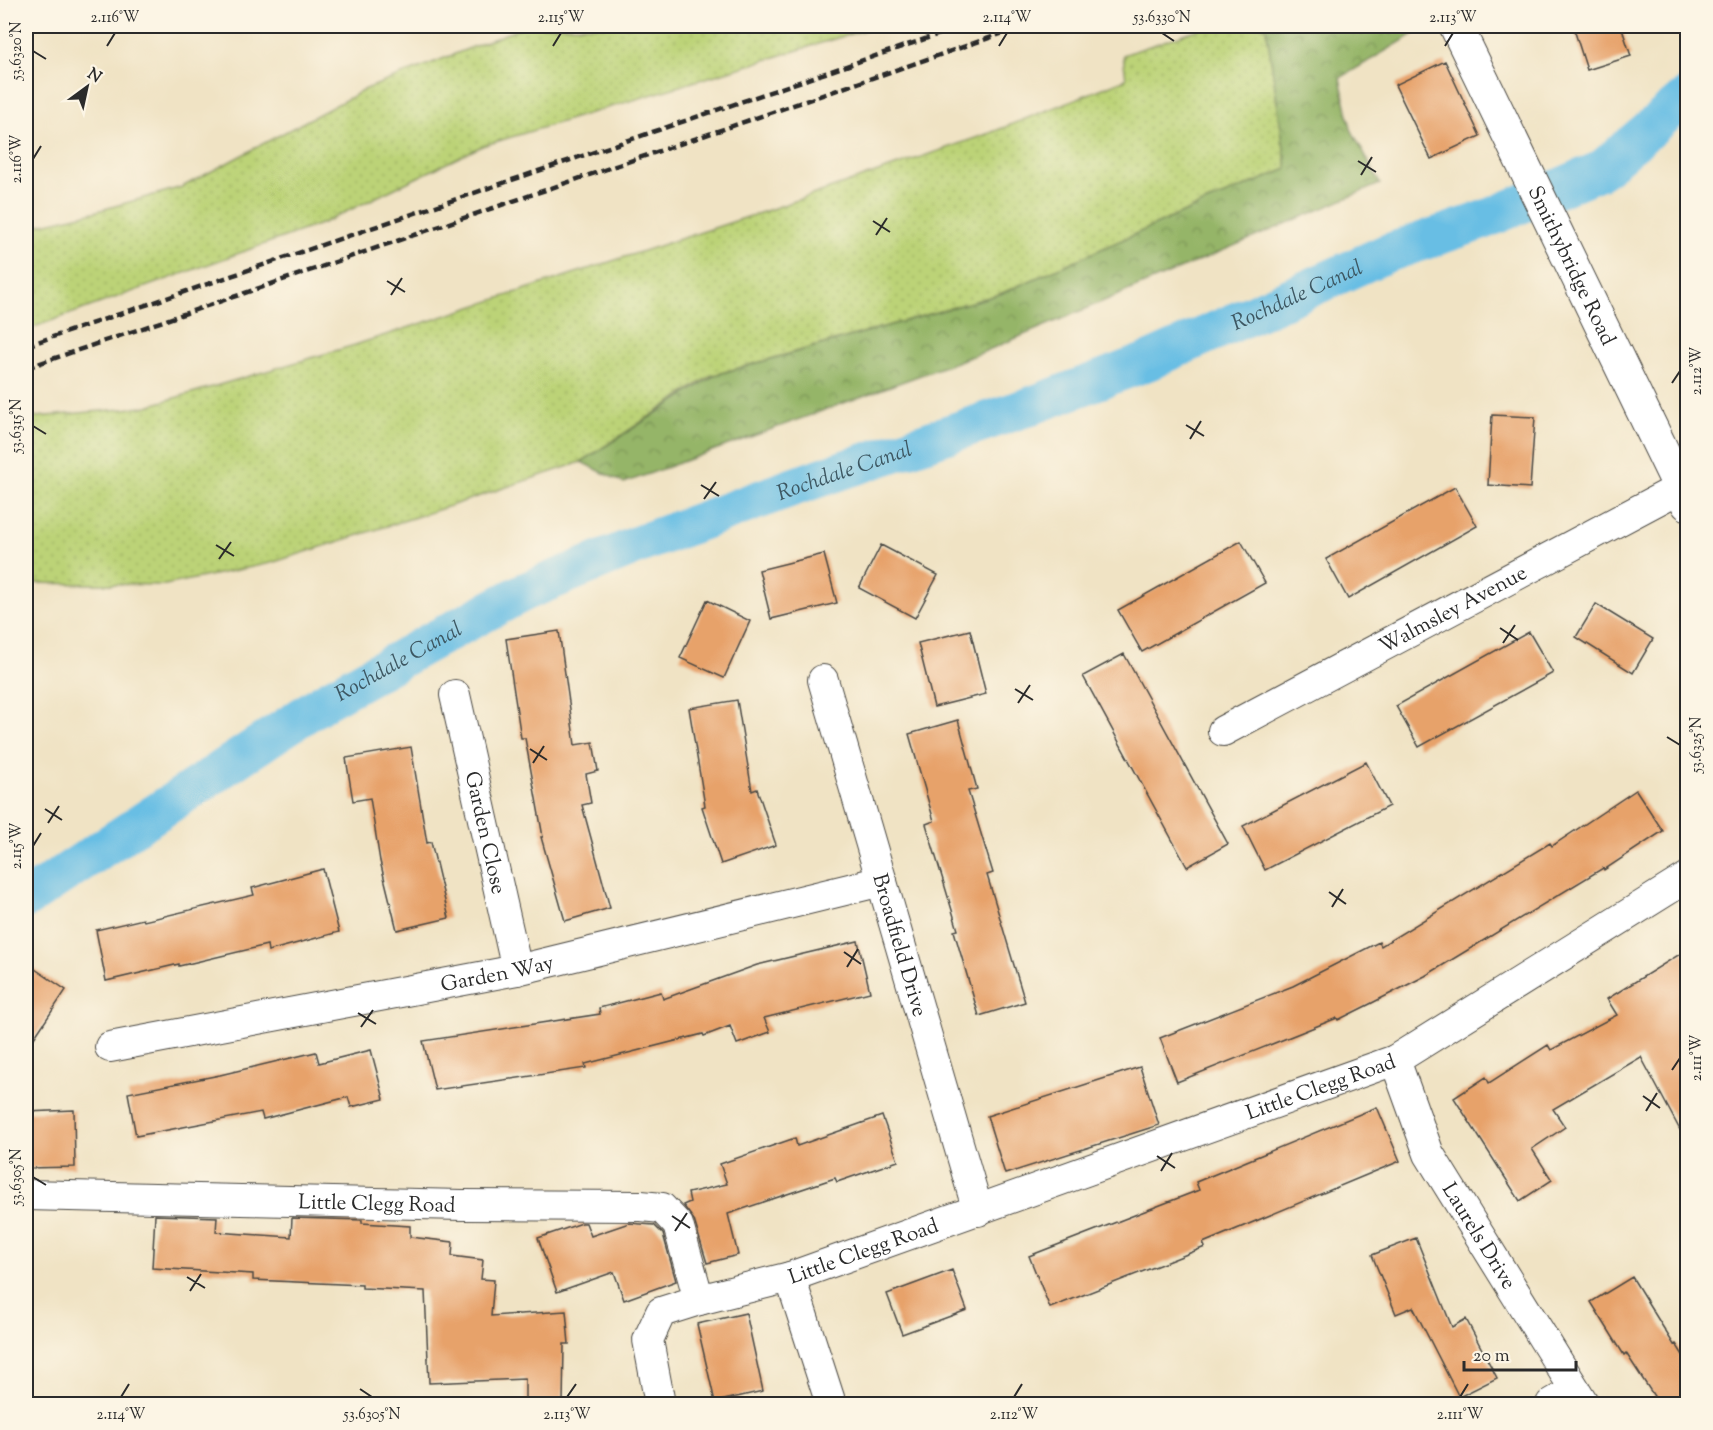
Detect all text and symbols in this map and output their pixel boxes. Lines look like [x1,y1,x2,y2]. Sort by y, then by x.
text: 2.116°W [91,8,140,29]
text: 2.115°W [538,8,585,29]
text: 2.114°W [983,8,1032,29]
text: 53.6330°N [1132,8,1191,29]
text: 2.113°W [1429,8,1477,29]
text: 53.6320°N [7,22,28,81]
north arrow [57,57,117,117]
text: N [82,63,106,90]
text: 2.116°W [7,134,28,184]
street label: Smithybridge Road [1519,181,1622,351]
water label: Rochdale Canal [1227,253,1369,341]
text: 2.112°W [1687,347,1708,395]
text: 53.6315°N [7,399,28,454]
water label: Rochdale Canal [773,435,917,511]
street label: Walmsley Avenue [1374,559,1533,662]
water label: Rochdale Canal [330,615,469,711]
text: 53.6325°N [1687,717,1708,774]
street label: Garden Close [456,769,512,897]
text: 2.115°W [7,822,28,869]
street label: Broadfield Drive [863,870,933,1021]
street label: Garden Way [438,948,558,1001]
text: 2.111°W [1687,1034,1708,1081]
street label: Little Clegg Road [1242,1048,1401,1129]
text: 53.6305°N [7,1148,28,1206]
street label: Laurels Drive [1433,1177,1523,1296]
street label: Little Clegg Road [298,1188,456,1222]
street label: Little Clegg Road [785,1212,943,1293]
scale bar [1464,1334,1576,1372]
text: 20 m [1473,1344,1510,1370]
text: 2.114°W [97,1405,146,1426]
text: 53.6305°N [343,1405,401,1426]
text: 2.113°W [543,1405,591,1426]
text: 2.112°W [990,1405,1038,1426]
text: 2.111°W [1437,1405,1484,1426]

